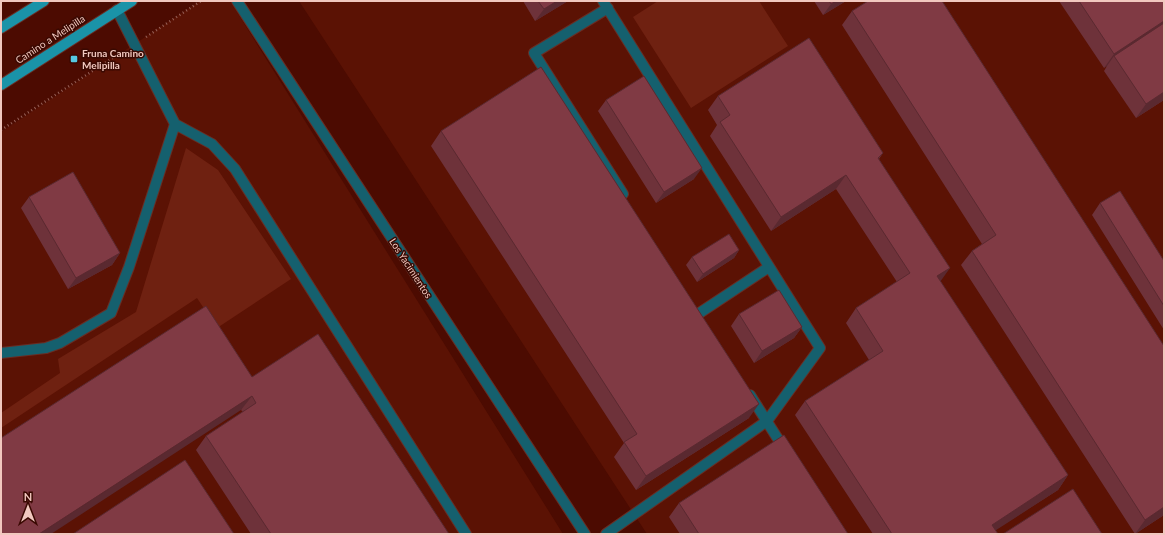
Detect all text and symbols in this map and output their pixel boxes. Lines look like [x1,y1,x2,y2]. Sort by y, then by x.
street label: Camino a Melipilla [13,12,87,66]
place label: Fruna Camino Melipilla [82,47,144,71]
marker: Fruna Camino Melipilla [69,54,79,64]
street label: Los Yacimientos [387,236,435,300]
north arrow [8,487,48,527]
text: N [24,490,32,503]

